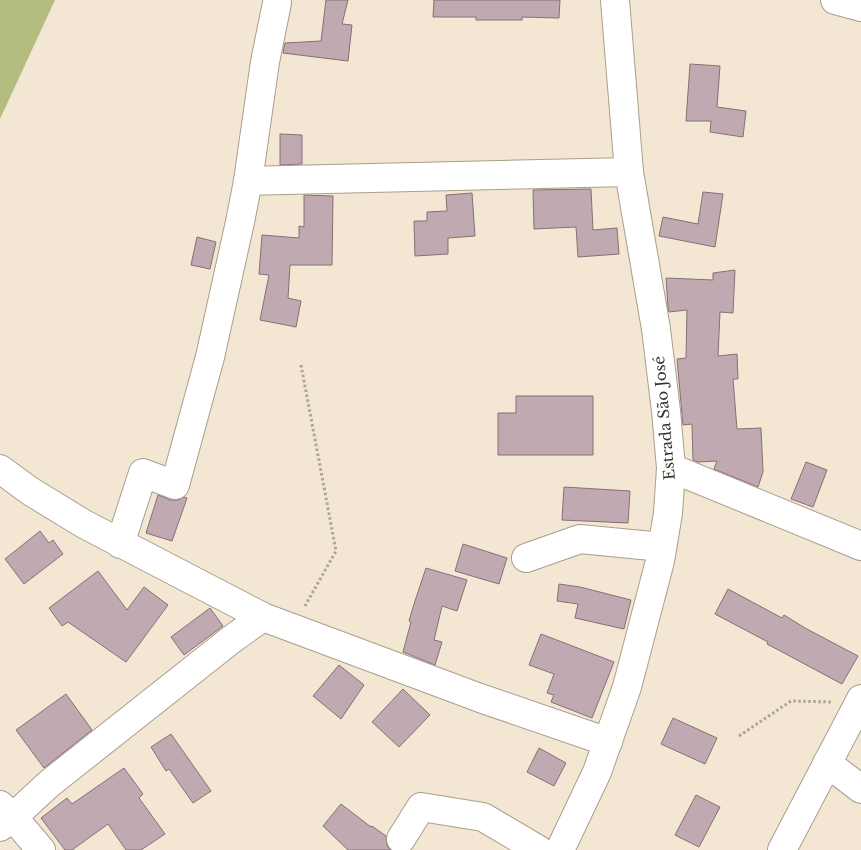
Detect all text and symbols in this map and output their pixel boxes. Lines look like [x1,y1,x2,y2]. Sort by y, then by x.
street label: Estrada São José [649,355,679,481]

